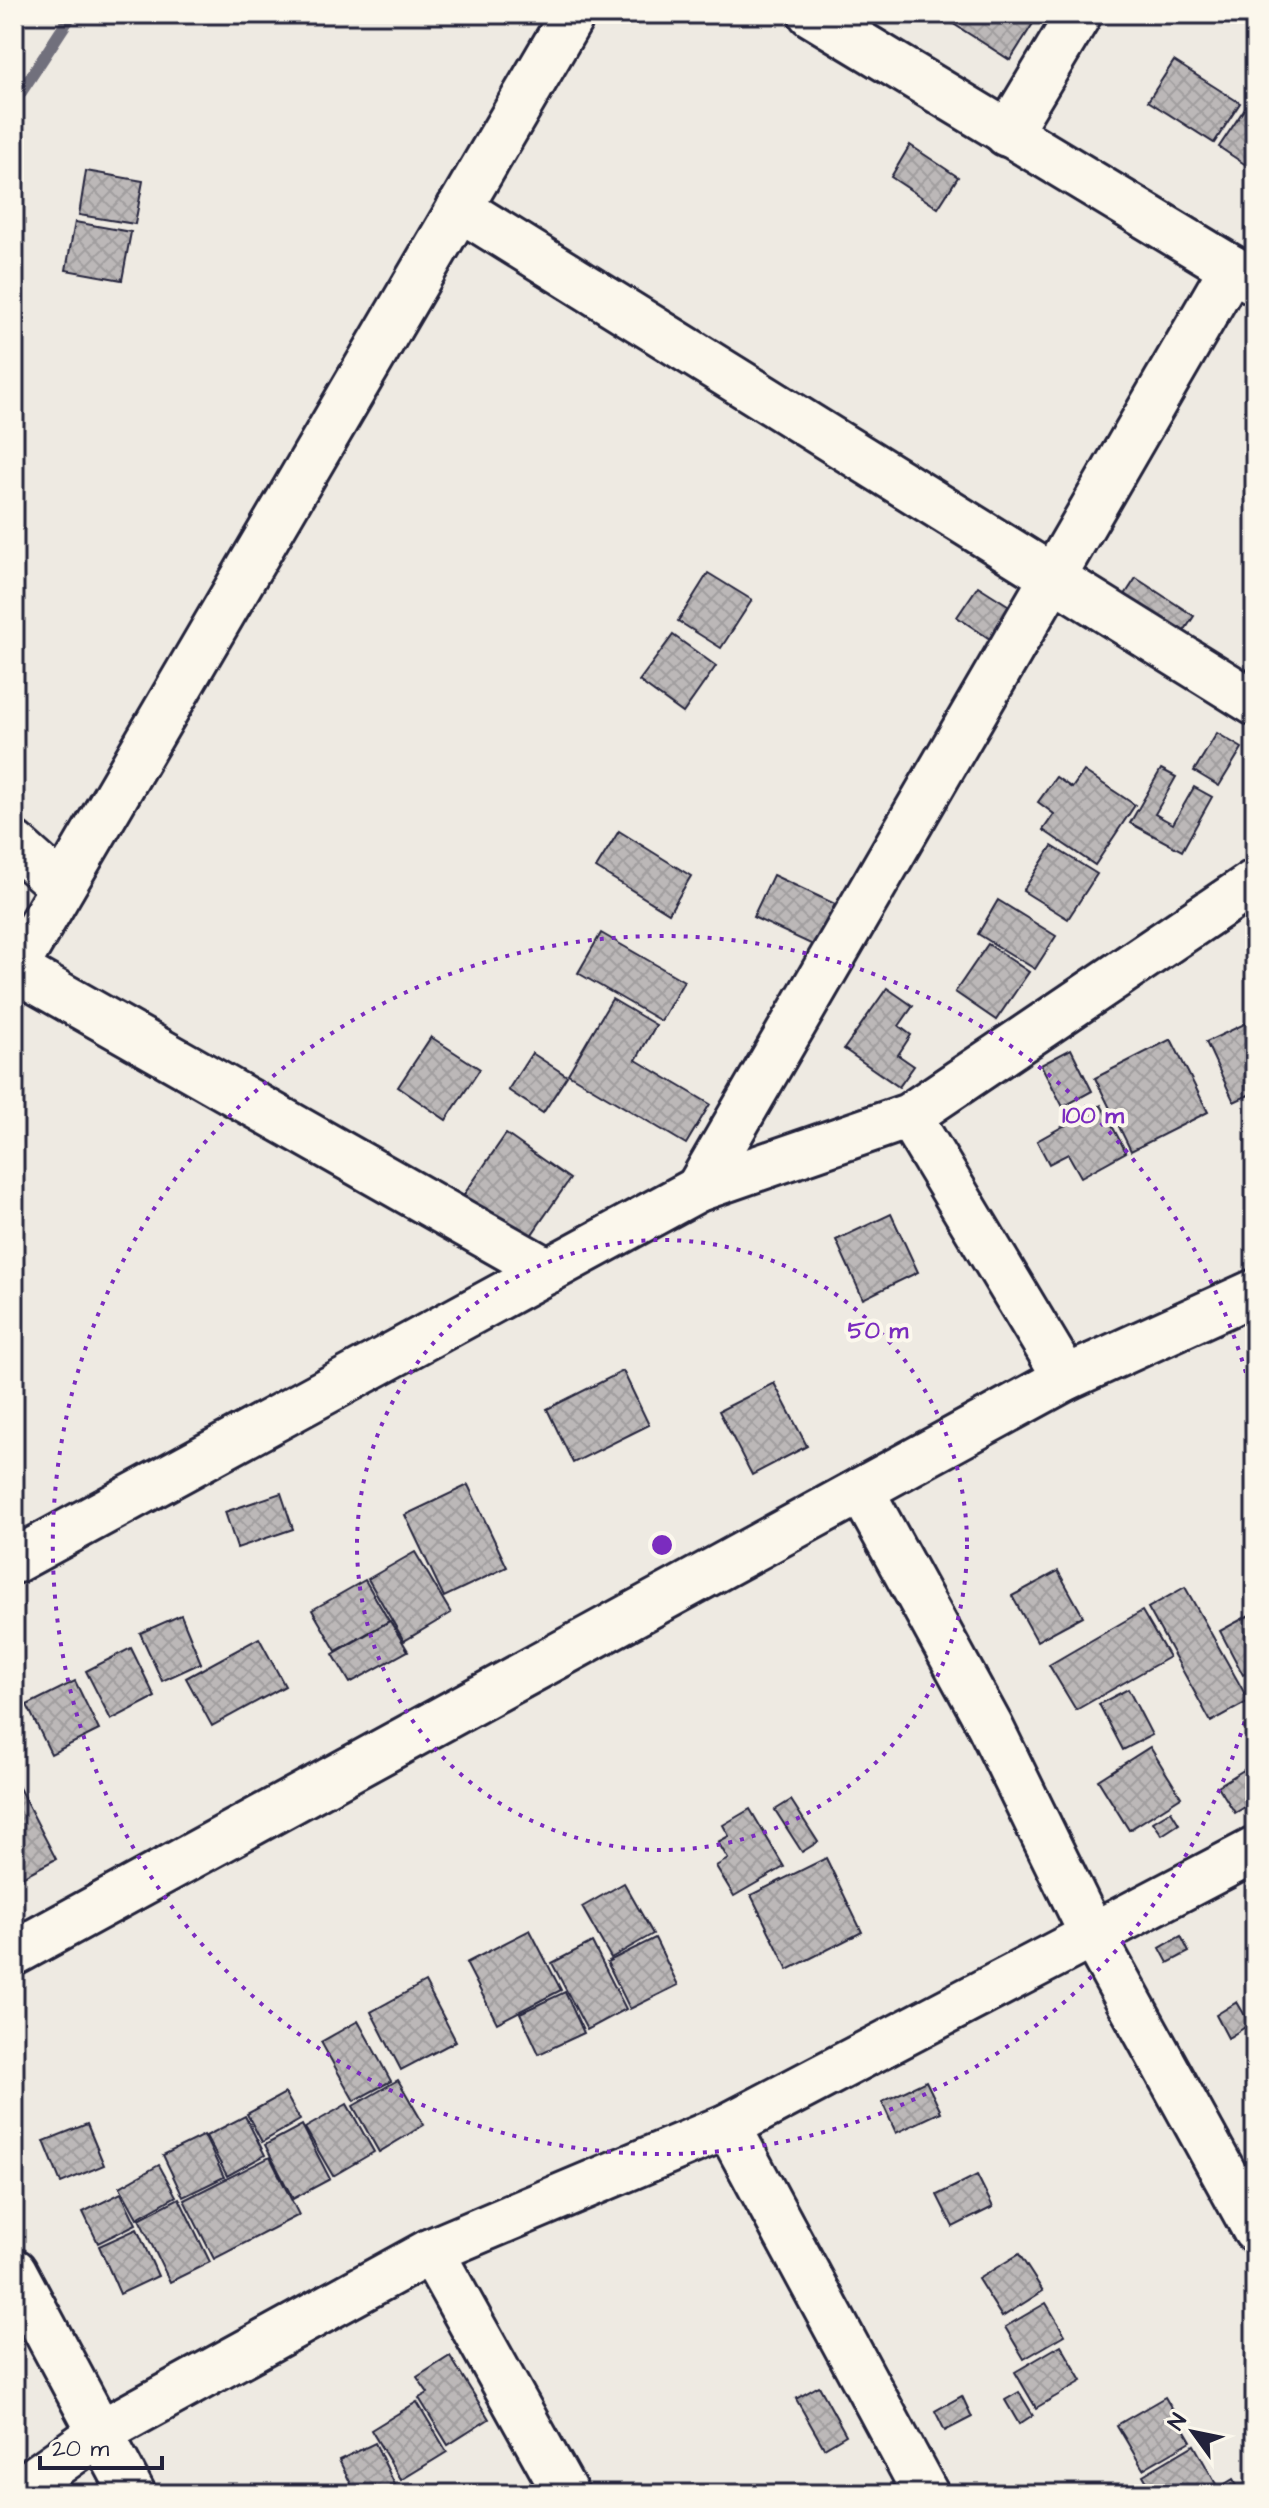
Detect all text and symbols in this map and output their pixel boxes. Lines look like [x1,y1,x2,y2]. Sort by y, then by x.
text: 100 m [1062,1099,1124,1133]
text: 50 m [848,1314,909,1348]
centre of rings [648,1531,676,1559]
north arrow [1153,2392,1233,2472]
text: N [1161,2408,1194,2436]
scale bar [40,2420,162,2470]
text: 20 m [52,2432,109,2466]

